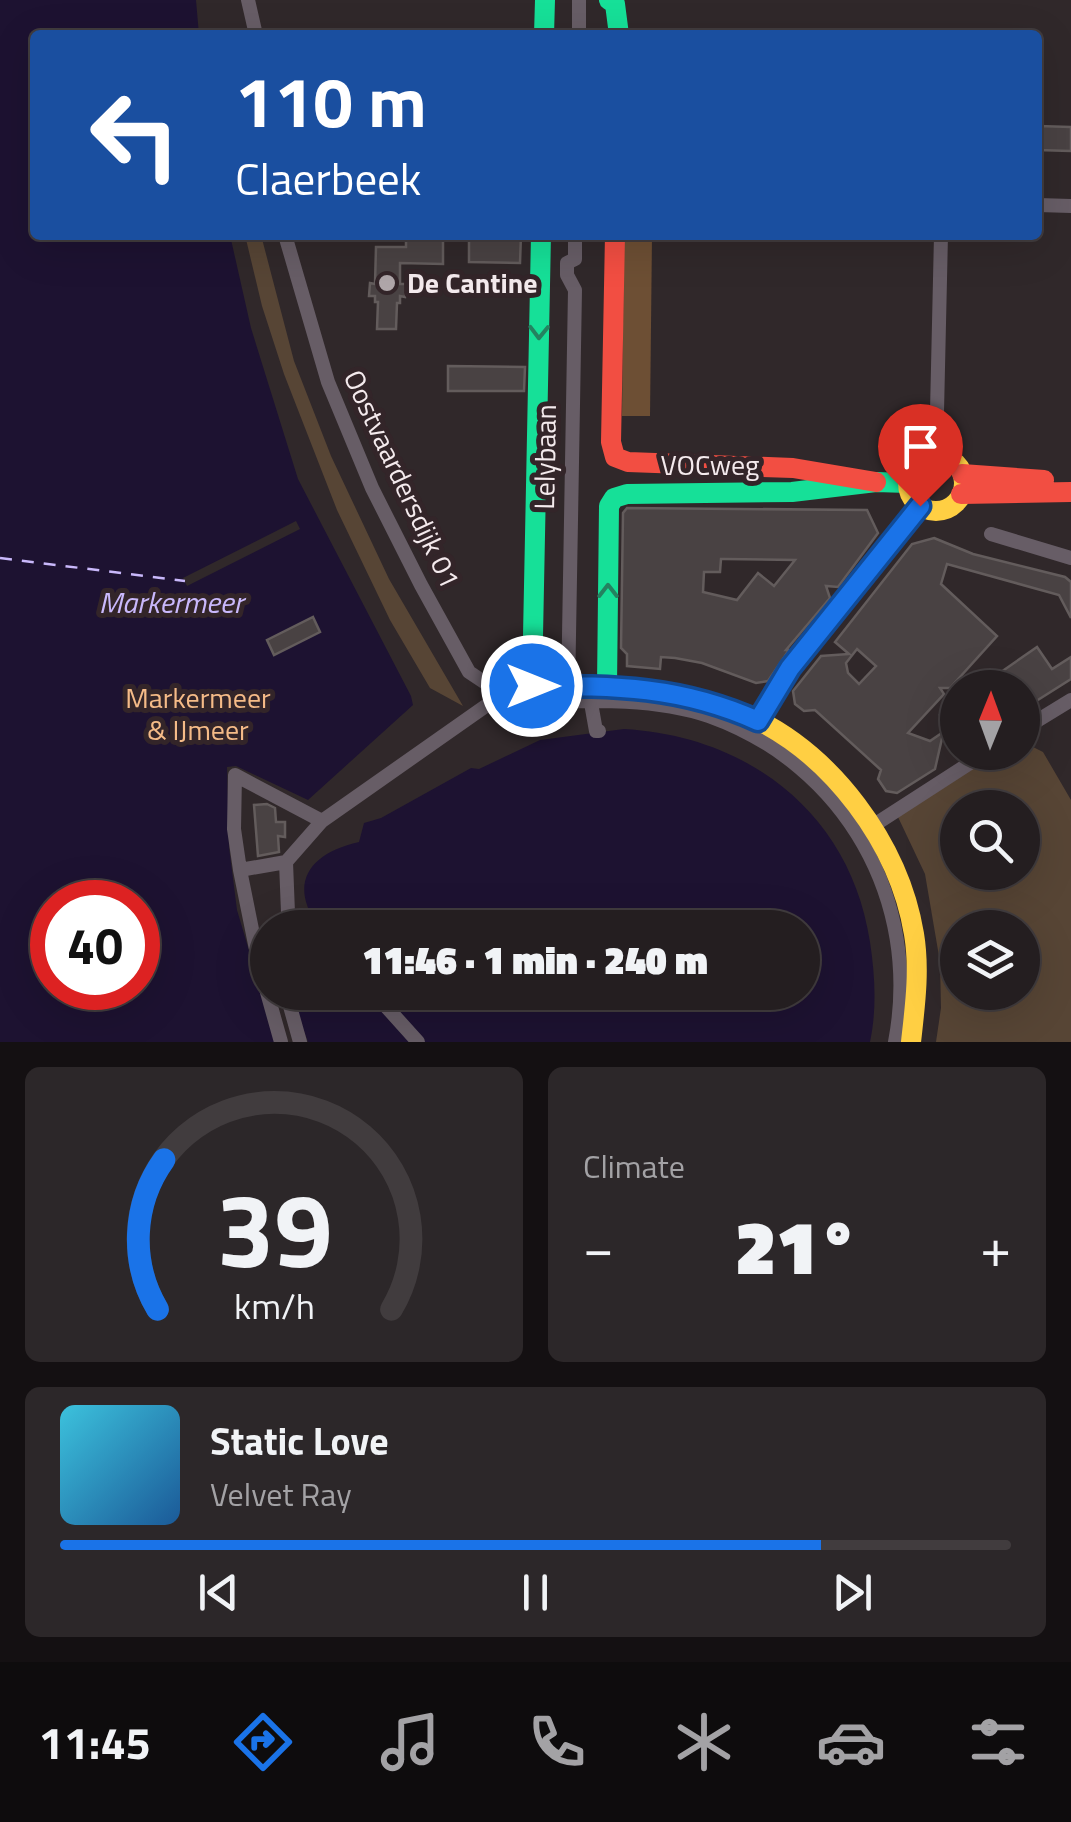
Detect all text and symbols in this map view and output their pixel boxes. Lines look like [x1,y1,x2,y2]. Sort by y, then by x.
text: 110 m [235,48,427,154]
icon: left [70,70,200,200]
text: Claerbeek [235,144,421,212]
place label: De Cantine [407,261,537,304]
marker: De Cantine [376,272,398,294]
one-way arrow [528,325,549,341]
street label: Oostvaardersdijk 01 [333,363,472,595]
street label: Lelybaan [522,404,567,510]
pin [878,404,963,507]
icon: arrive [893,419,948,474]
street label: VOCweg [661,443,759,486]
water label: Markermeer [99,579,247,625]
one-way arrow [597,582,619,598]
position arrow [480,634,584,738]
north arrow [940,670,1040,770]
map controls [940,670,1040,1010]
park label: Markermeer & IJmeer [125,676,271,751]
button: search [940,790,1040,890]
speed limit sign: 40 [30,880,160,1010]
button: layers [940,910,1040,1010]
text: 11:46 · 1 min · 240 m [362,931,708,989]
text: Climate [583,1142,685,1190]
text: 39 [216,1149,332,1307]
text: 21° [735,1189,859,1303]
text: − [583,1205,614,1288]
text: + [980,1205,1011,1288]
text: km/h [234,1278,314,1333]
text: Static Love [210,1412,389,1470]
text: Velvet Ray [210,1470,352,1518]
icon: previous [191,1565,246,1620]
icon: pause [508,1565,563,1620]
icon: next [825,1565,880,1620]
icon: directions [228,1707,298,1777]
icon: music [375,1707,445,1777]
icon: phone [522,1707,592,1777]
icon: climate [669,1707,739,1777]
icon: car [816,1707,886,1777]
icon: filters [963,1707,1033,1777]
text: 11:45 [38,1708,151,1776]

